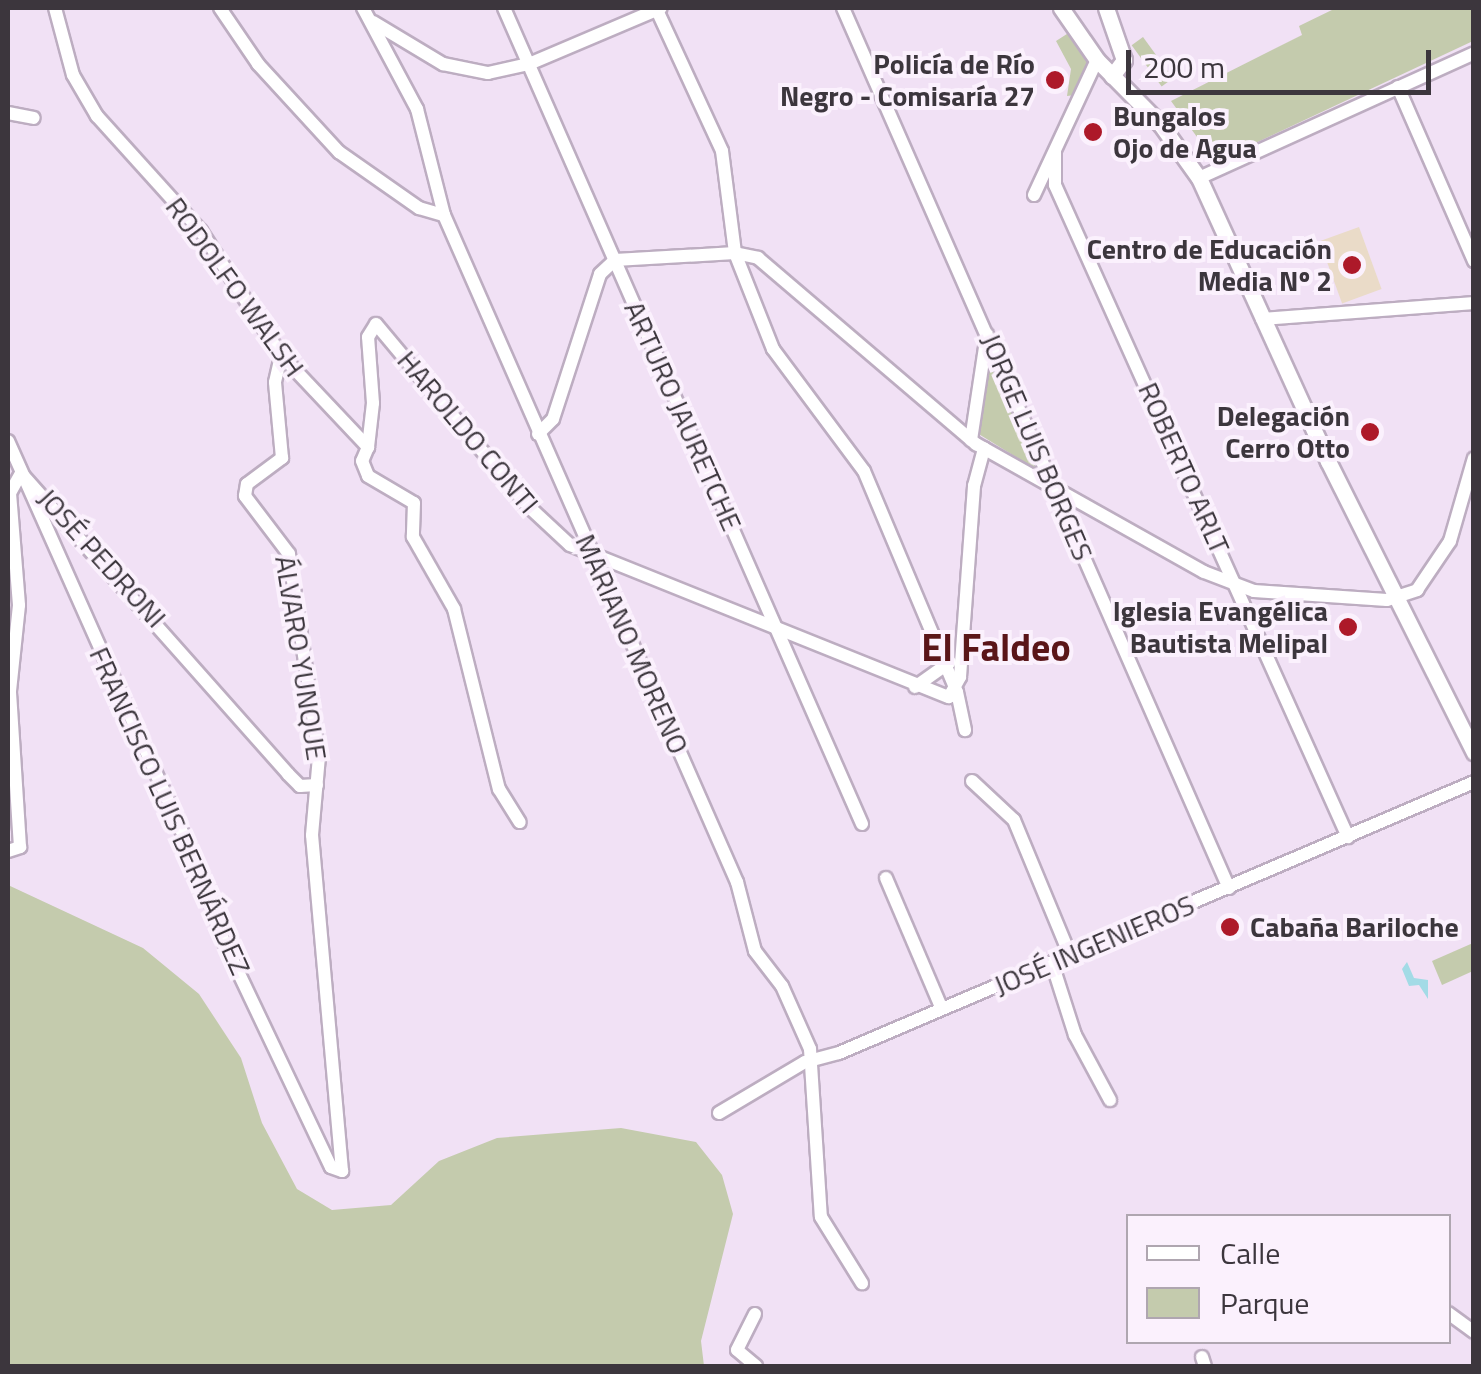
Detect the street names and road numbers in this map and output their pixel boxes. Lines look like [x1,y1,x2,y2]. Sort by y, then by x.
street label: RODOLFO WALSH [159,191,311,383]
street label: ARTURO JAURETCHE [617,296,749,536]
street label: JORGE LUIS BORGES [974,329,1100,565]
street label: HAROLDO CONTI [390,344,546,520]
street label: ROBERTO ARLT [1131,377,1237,559]
street label: JOSÉ PEDRONI [31,482,173,634]
street label: MARIANO MORENO [569,529,695,759]
street label: ÁLVARO YUNQUE [268,553,334,763]
street label: FRANCISCO LUIS BERNÁRDEZ [82,642,258,980]
street label: JOSÉ INGENIEROS [989,888,1199,1002]

